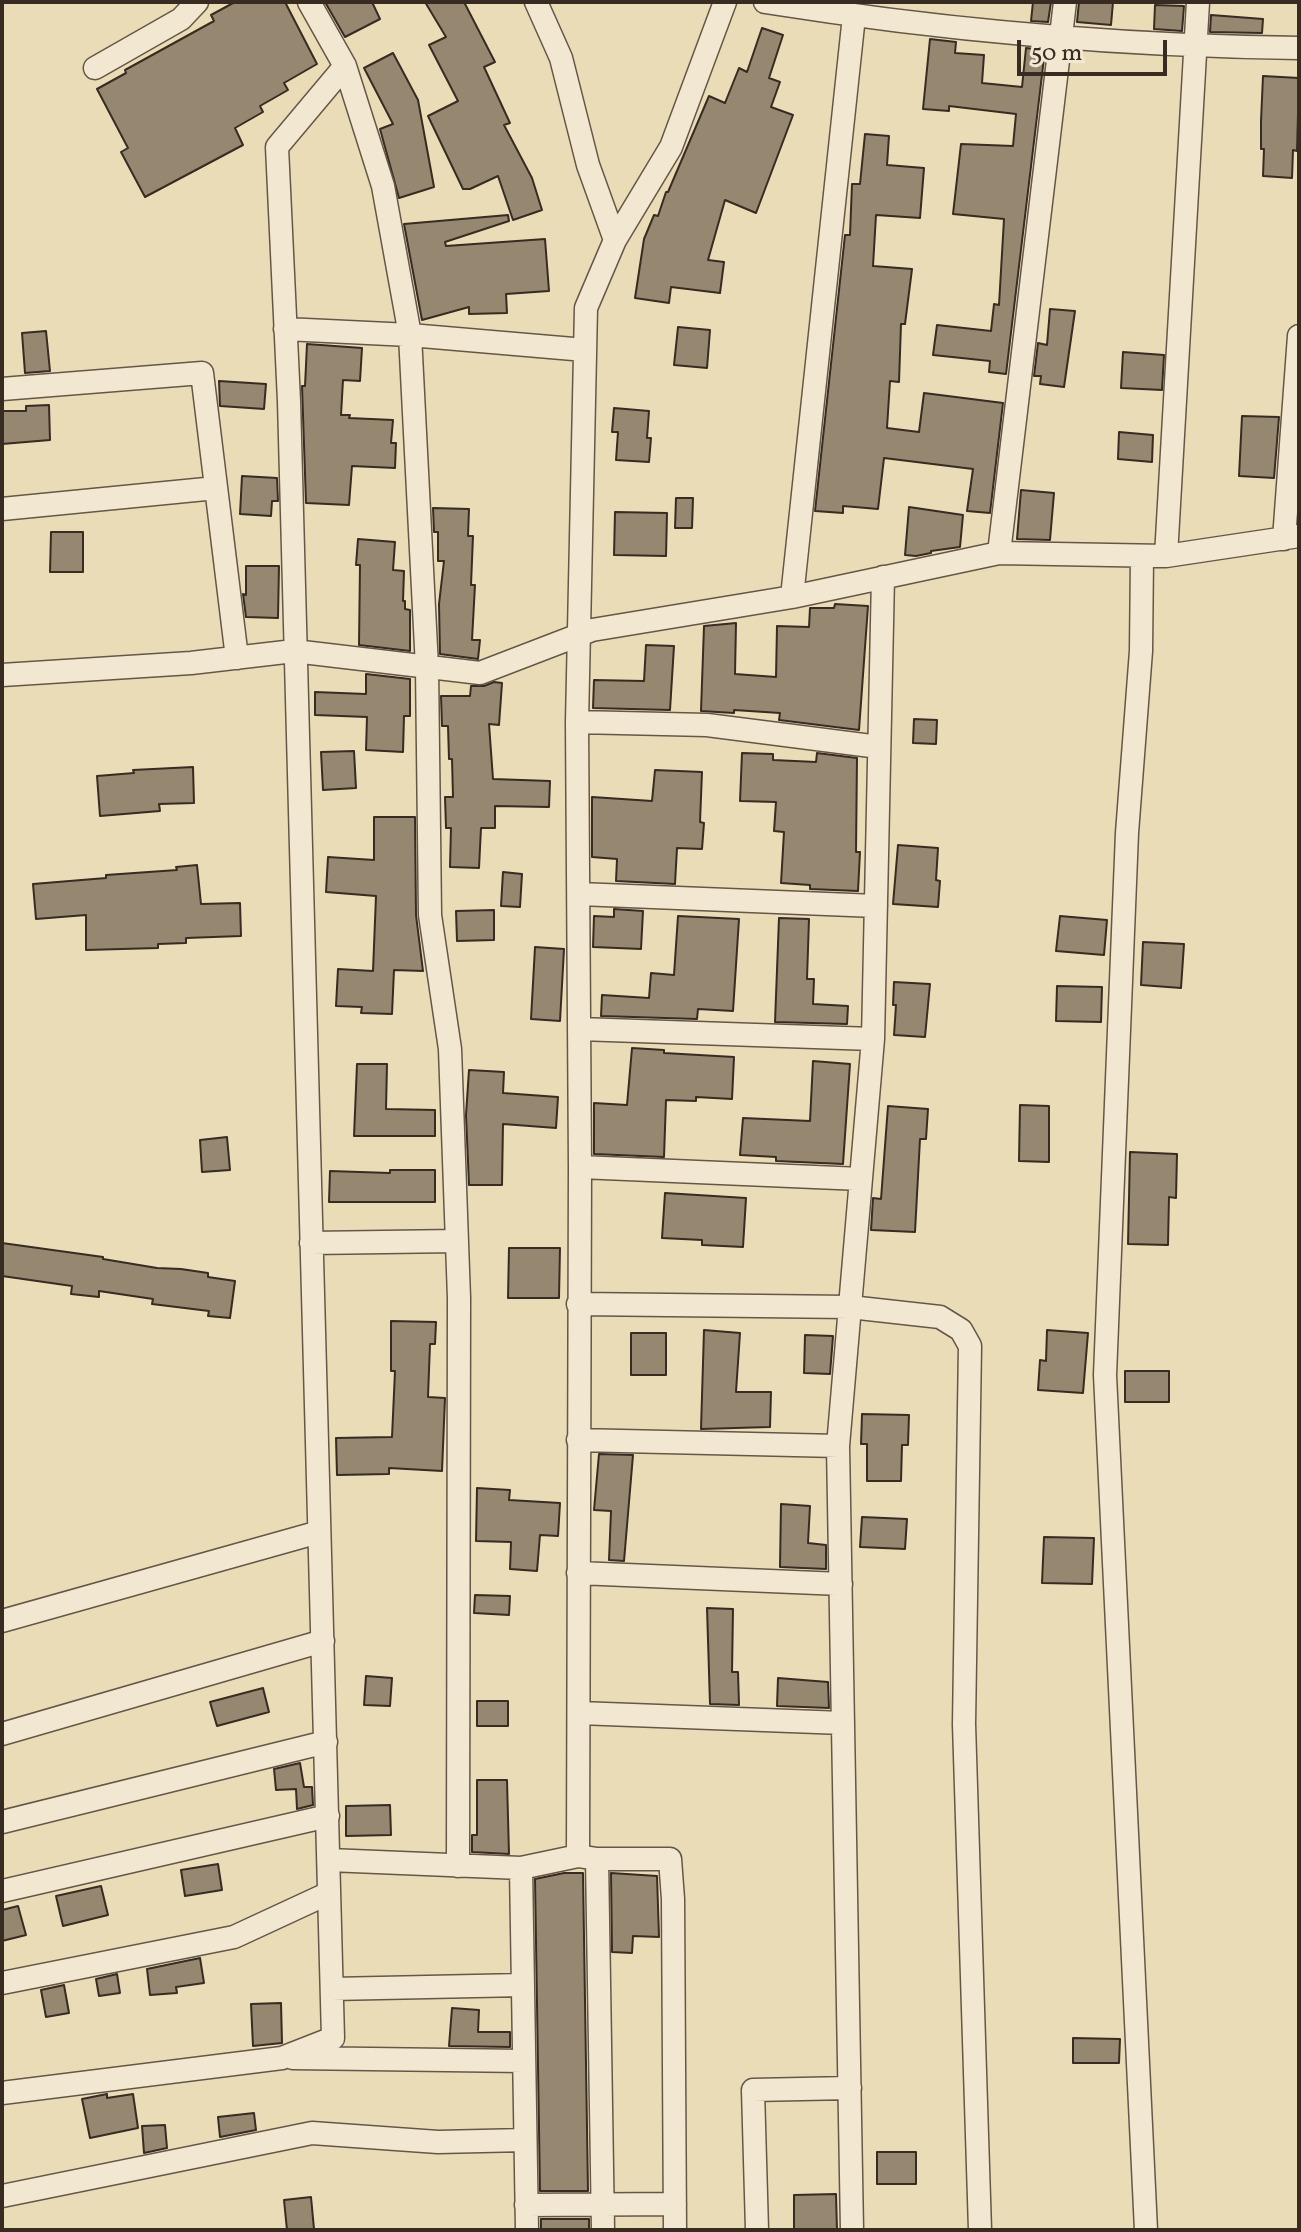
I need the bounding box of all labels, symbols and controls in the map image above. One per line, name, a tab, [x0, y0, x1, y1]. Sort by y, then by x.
scale bar	[1021, 24, 1171, 74]
text: 50 m	[1031, 37, 1083, 71]

